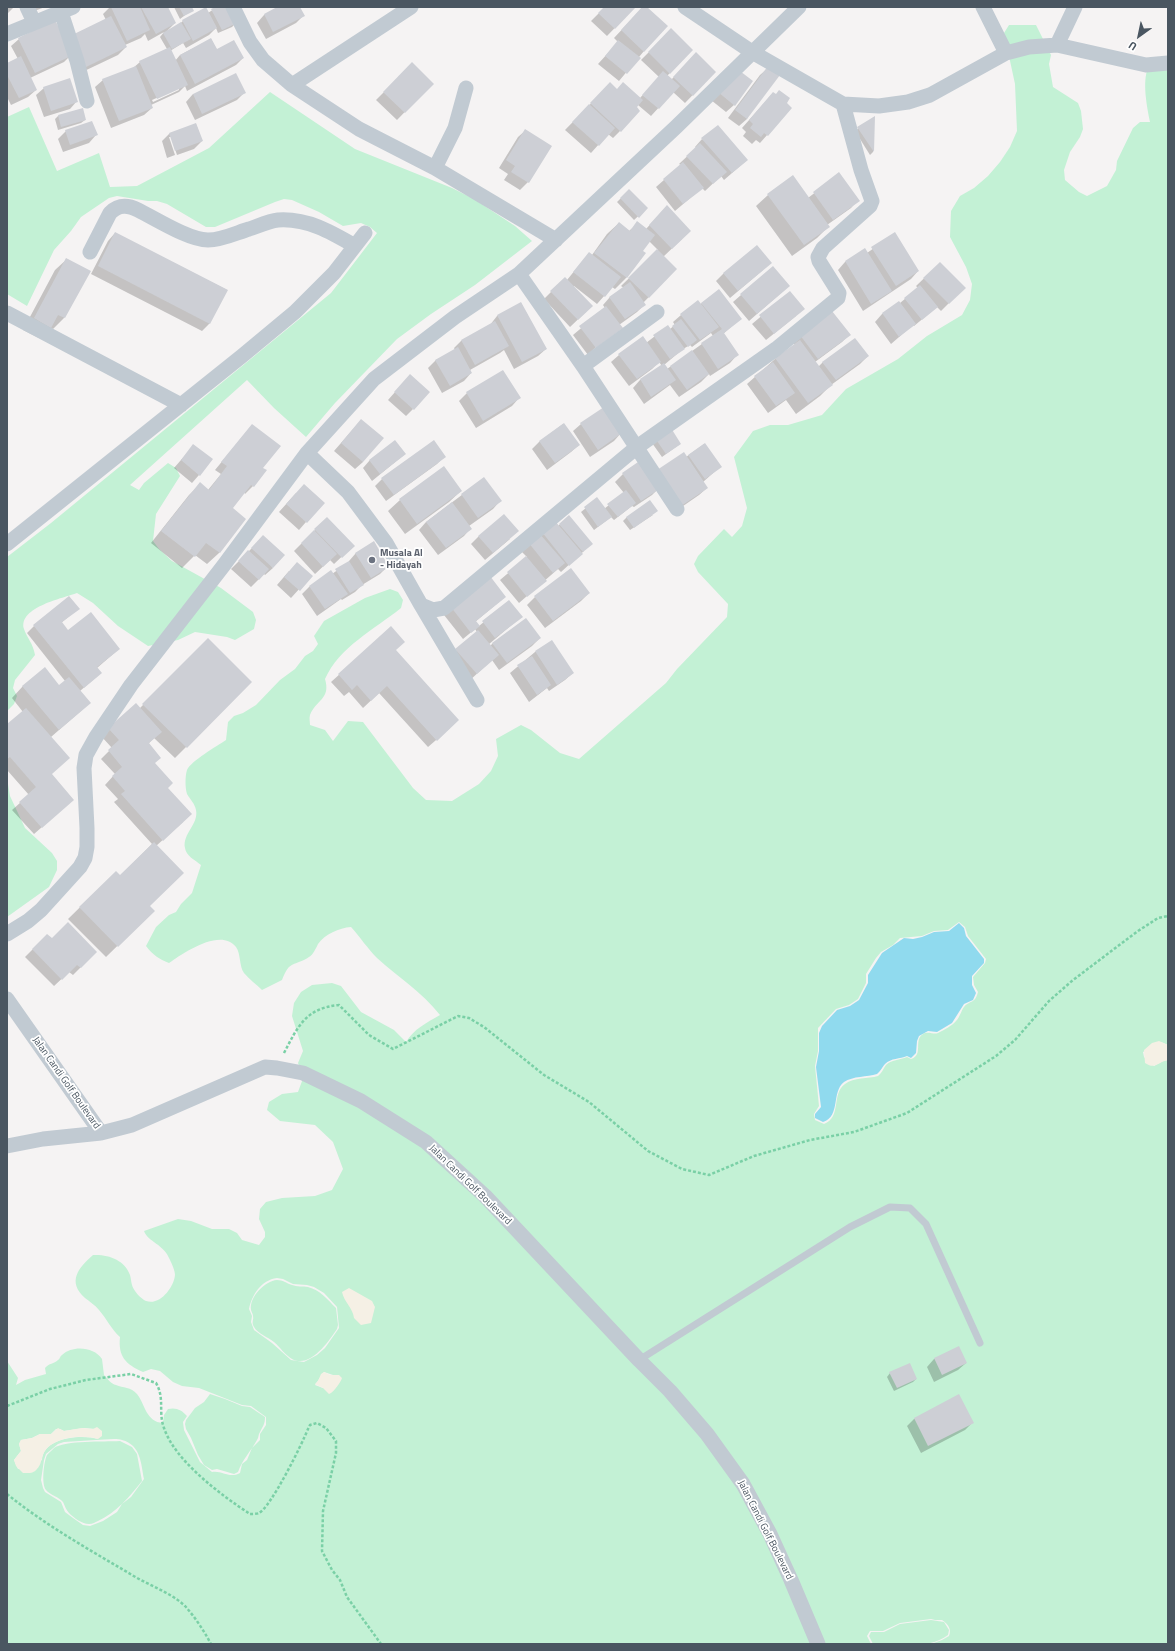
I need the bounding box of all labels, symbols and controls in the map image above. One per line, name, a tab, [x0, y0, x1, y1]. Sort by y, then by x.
north arrow	[1119, 16, 1159, 56]
text: U	[1125, 37, 1140, 55]
place label: Musala Al - Hidayah	[380, 548, 423, 572]
marker: Musala Al - Hidayah	[367, 555, 377, 565]
street label: Jalan Candi Golf Boulevard	[30, 1035, 102, 1131]
street label: Jalan Candi Golf Boulevard	[426, 1142, 514, 1228]
street label: Jalan Candi Golf Boulevard	[735, 1478, 795, 1582]

